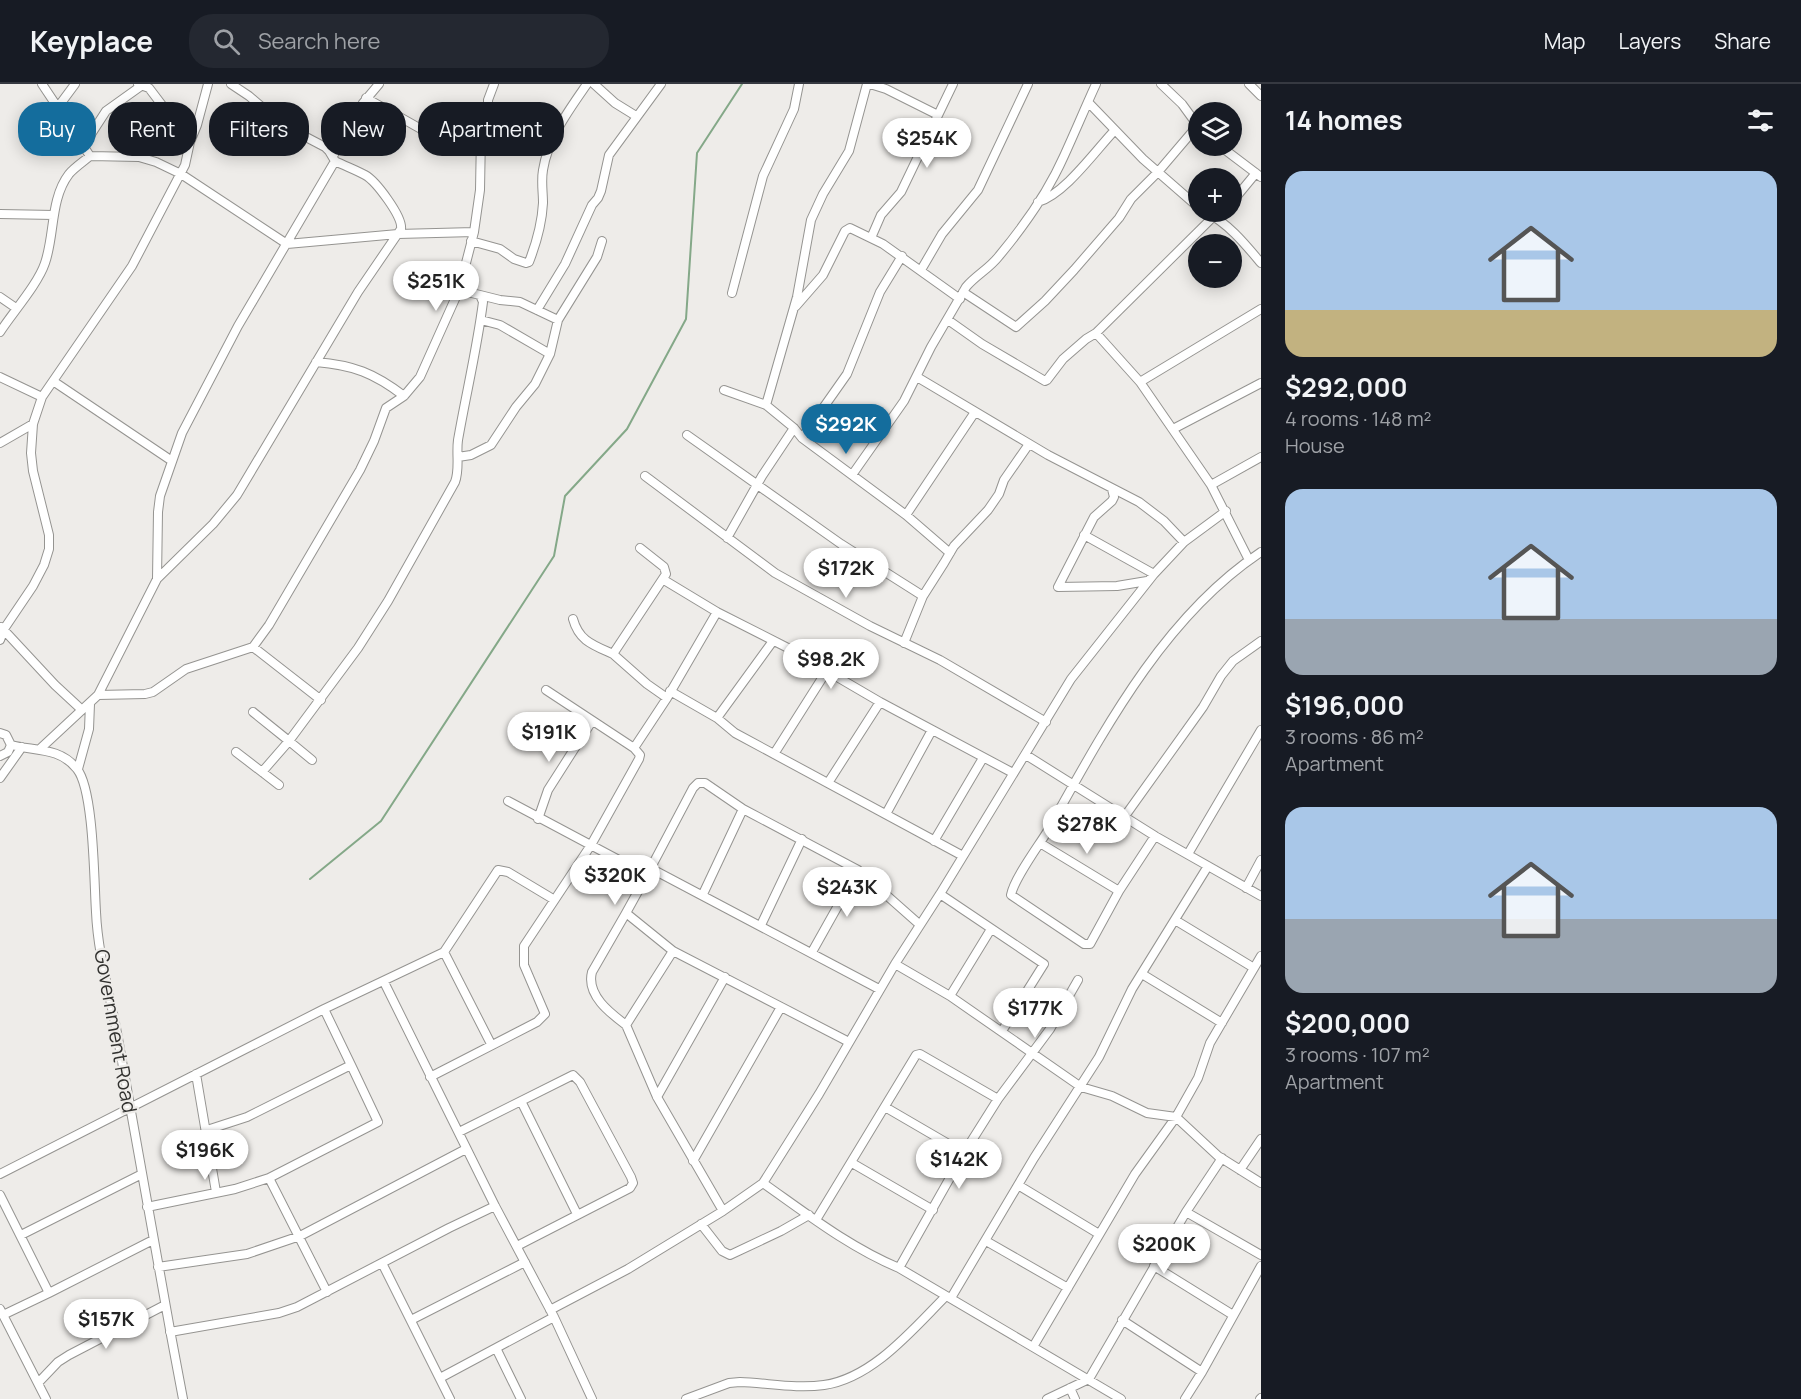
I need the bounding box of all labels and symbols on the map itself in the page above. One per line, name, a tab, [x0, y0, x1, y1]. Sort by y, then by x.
pin: $254K	[885, 118, 969, 169]
pin: $251K	[394, 261, 478, 312]
pin: $292K	[804, 404, 888, 455]
pin: $172K	[804, 548, 888, 599]
pin: $98.2K	[782, 639, 880, 690]
pin: $191K	[507, 712, 591, 763]
pin: $278K	[1045, 804, 1129, 855]
pin: $320K	[573, 855, 657, 906]
pin: $243K	[805, 867, 889, 918]
street label: Government Road	[88, 947, 144, 1115]
pin: $177K	[993, 988, 1077, 1039]
pin: $196K	[163, 1130, 247, 1181]
pin: $142K	[917, 1139, 1001, 1190]
pin: $200K	[1122, 1224, 1206, 1275]
pin: $157K	[64, 1299, 148, 1350]

